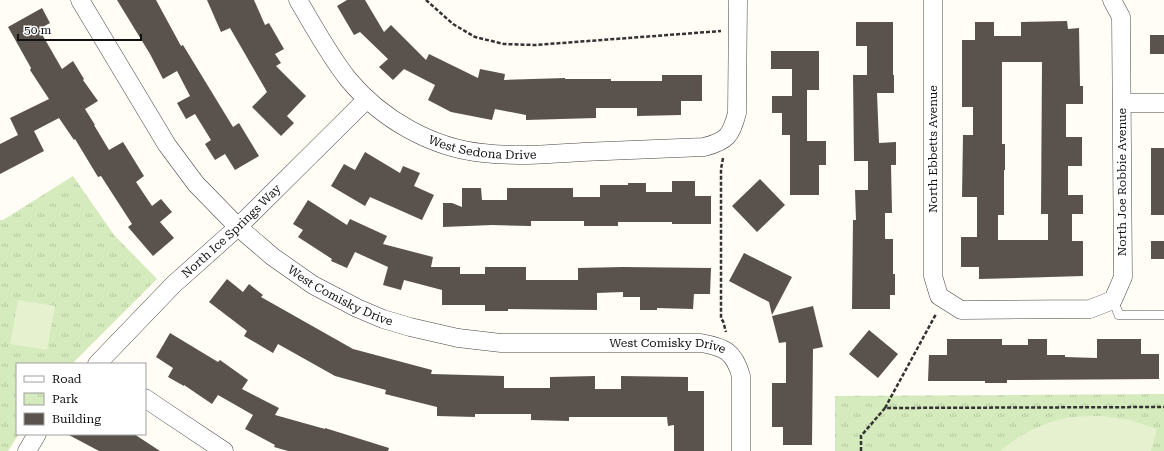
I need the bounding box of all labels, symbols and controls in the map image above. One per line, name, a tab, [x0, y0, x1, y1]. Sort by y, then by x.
scale bar	[18, 16, 141, 42]
text: 50 m	[24, 23, 51, 37]
street label: North Ebbetts Avenue	[926, 85, 940, 213]
street label: North Joe Robbie Avenue	[1115, 107, 1129, 256]
street label: West Sedona Drive	[426, 133, 537, 162]
street label: North Ice Springs Way	[179, 181, 284, 281]
street label: West Comisky Drive	[285, 262, 395, 329]
street label: West Comisky Drive	[609, 336, 729, 357]
legend	[16, 363, 146, 435]
text: Road	[52, 372, 82, 386]
text: Park	[52, 392, 79, 406]
text: Building	[52, 412, 101, 426]

